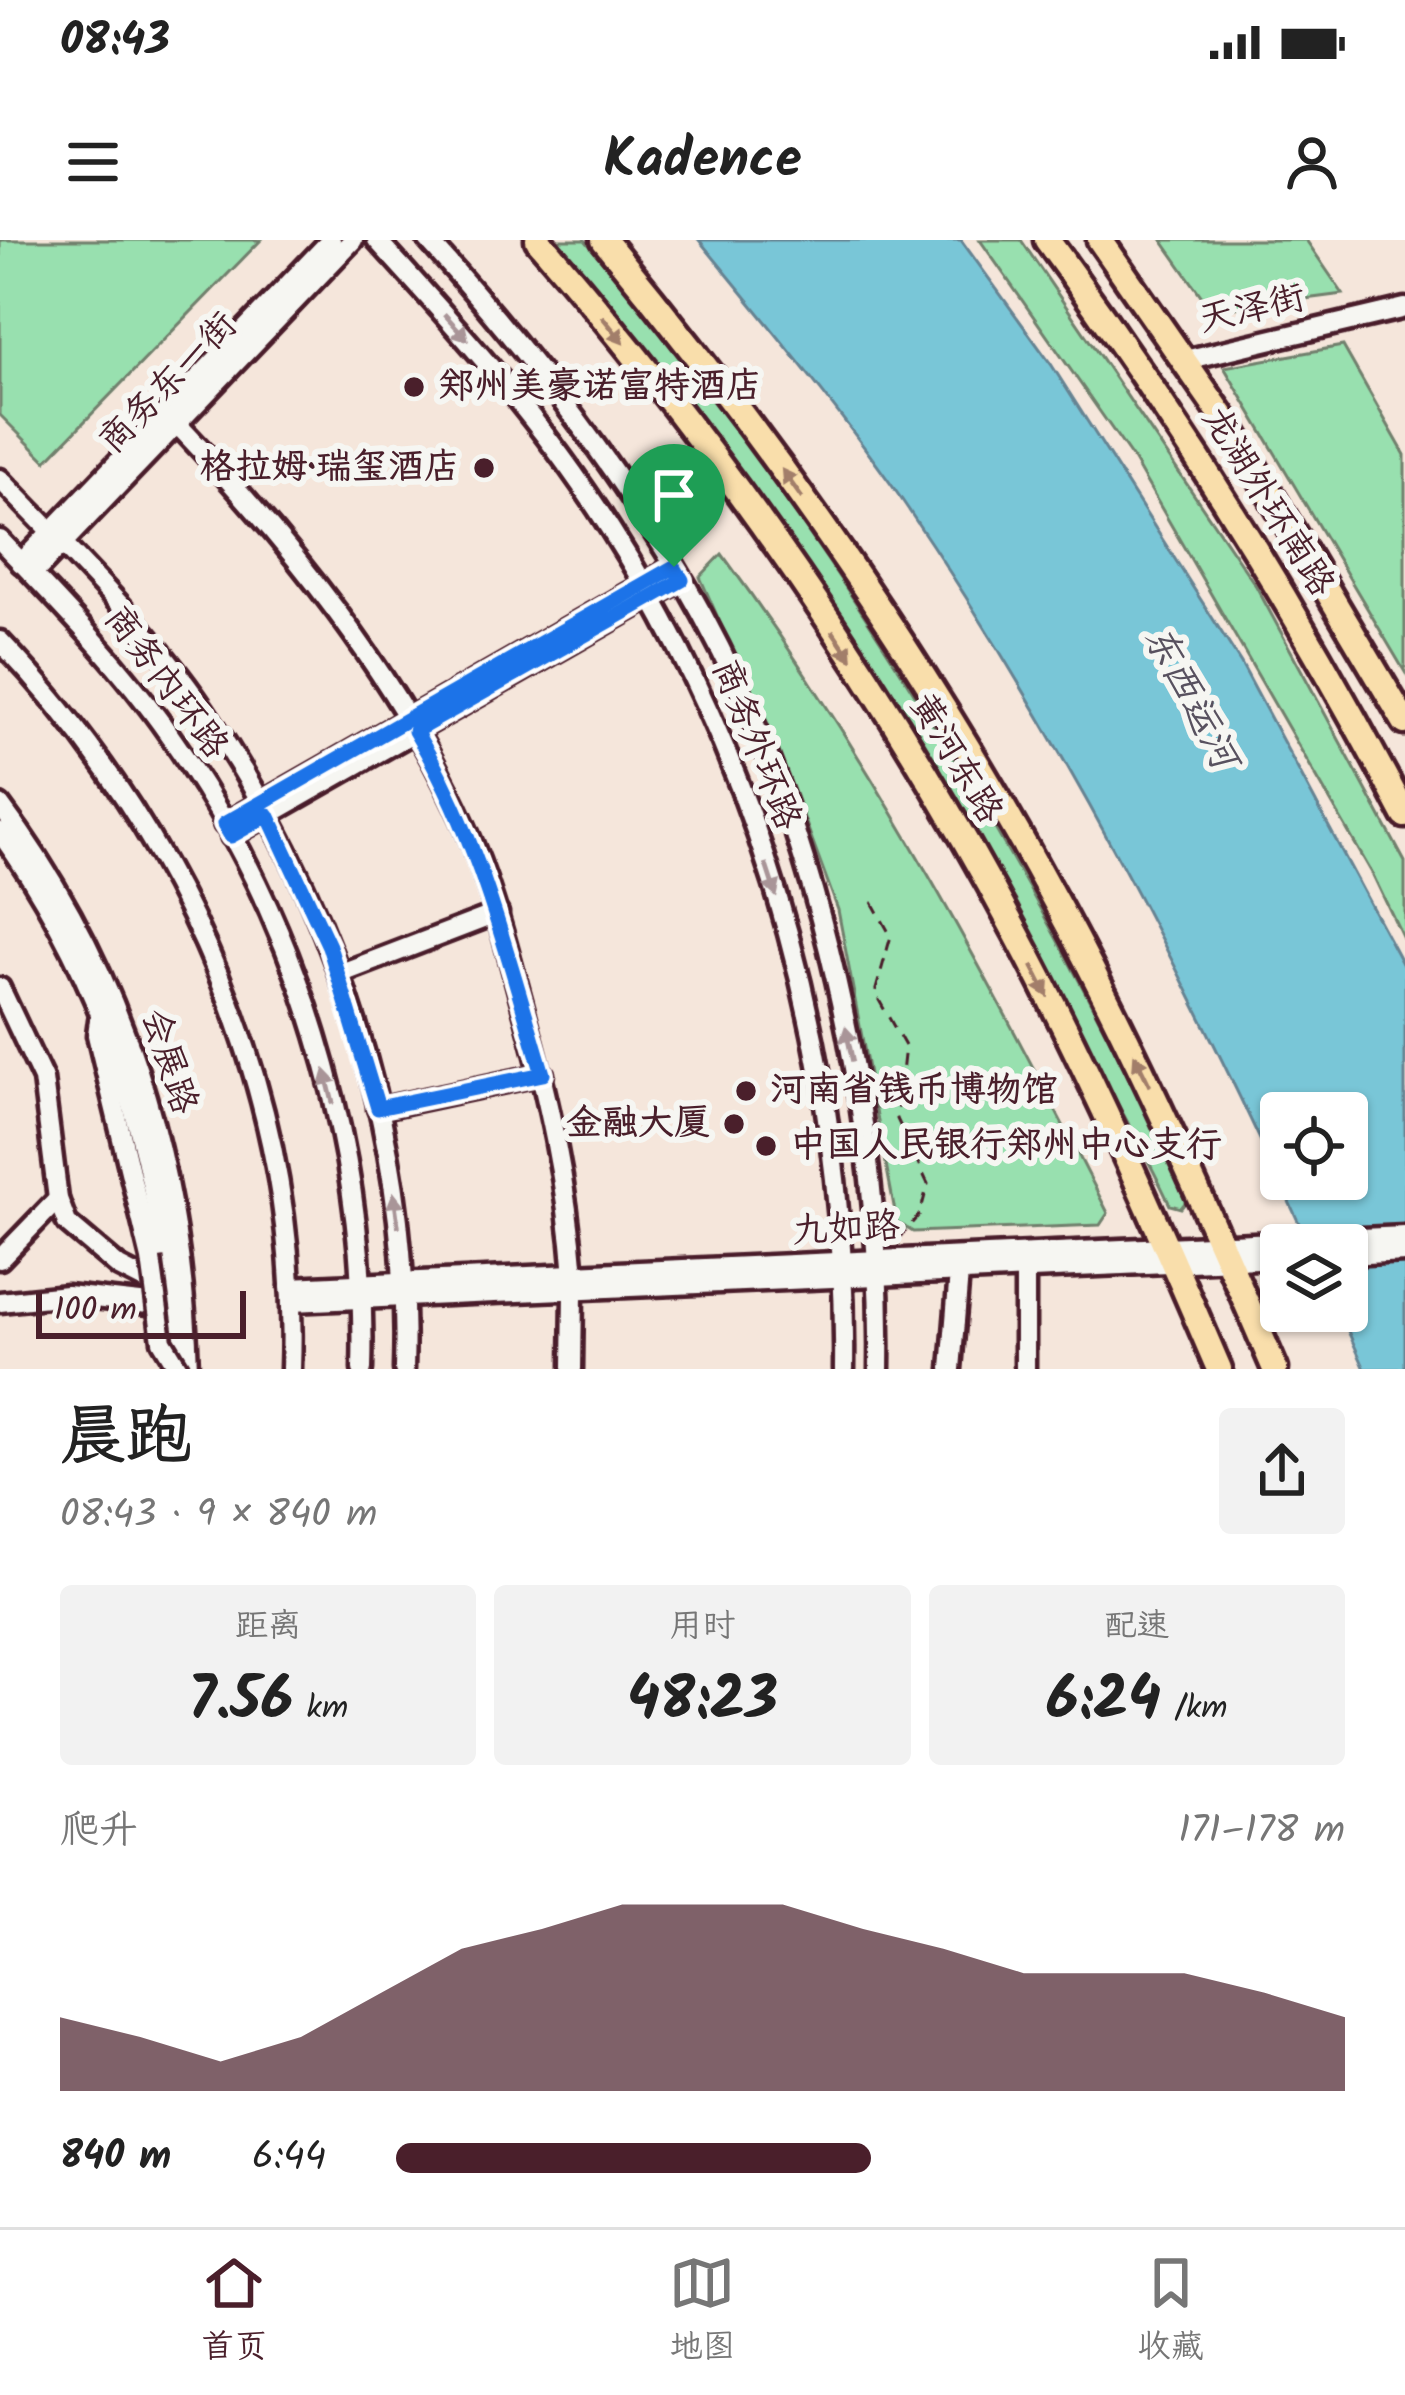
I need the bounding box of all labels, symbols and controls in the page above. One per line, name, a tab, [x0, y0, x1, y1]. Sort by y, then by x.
text: 08:43	[60, 6, 170, 78]
text: Kadence	[603, 119, 802, 205]
icon: menu	[60, 129, 126, 195]
icon: person	[1279, 129, 1345, 195]
street label: 天泽街	[1193, 270, 1311, 350]
street label: 商务东一街	[86, 299, 252, 469]
one-way arrow	[442, 312, 469, 341]
one-way arrow	[600, 314, 625, 345]
place label: 郑州美豪诺富特酒店	[438, 359, 762, 416]
marker: 郑州美豪诺富特酒店	[401, 374, 427, 400]
street label: 龙湖外环南路	[1186, 395, 1348, 609]
place label: 格拉姆·瑞玺酒店	[199, 440, 460, 497]
pin	[623, 444, 725, 567]
marker: 格拉姆·瑞玺酒店	[471, 455, 497, 481]
icon: arrive	[641, 462, 707, 528]
one-way arrow	[781, 468, 804, 500]
street label: 商务内环路	[88, 594, 242, 772]
water label: 东西运河	[1125, 615, 1256, 787]
one-way arrow	[831, 629, 853, 662]
street label: 商务外环路	[695, 651, 815, 839]
street label: 黄河东路	[893, 683, 1017, 835]
one-way arrow	[763, 862, 781, 898]
one-way arrow	[1030, 964, 1050, 998]
street label: 会展路	[124, 1002, 212, 1122]
one-way arrow	[839, 1025, 858, 1062]
one-way arrow	[1133, 1053, 1153, 1087]
place label: 河南省钱币博物馆	[770, 1063, 1058, 1120]
one-way arrow	[319, 1068, 338, 1105]
marker: 河南省钱币博物馆	[733, 1078, 759, 1104]
map controls	[1260, 1092, 1368, 1332]
button: locate	[1260, 1092, 1368, 1200]
place label: 金融大厦	[566, 1096, 710, 1153]
marker: 金融大厦	[721, 1111, 747, 1137]
place label: 中国人民银行郑州中心支行	[790, 1118, 1222, 1175]
marker: 中国人民银行郑州中心支行	[753, 1133, 779, 1159]
one-way arrow	[386, 1191, 405, 1229]
street label: 九如路	[791, 1199, 901, 1261]
button: layers	[1260, 1224, 1368, 1332]
scale bar	[36, 1285, 246, 1338]
text: 100 m	[54, 1285, 137, 1338]
text: 晨跑	[60, 1387, 192, 1492]
button: share	[1219, 1408, 1345, 1534]
text: 08:43 · 9 × 840 m	[60, 1485, 377, 1547]
text: 距离	[235, 1601, 301, 1654]
text: 用时	[669, 1601, 735, 1654]
text: 配速	[1104, 1601, 1170, 1654]
text: 7.56	[188, 1654, 293, 1750]
text: 48:23	[627, 1654, 778, 1750]
text: 6:24	[1046, 1654, 1161, 1750]
text: km	[293, 1683, 348, 1736]
text: /km	[1161, 1683, 1228, 1736]
text: 爬升	[60, 1801, 138, 1863]
text: 171–178 m	[1178, 1801, 1345, 1863]
text: 840 m	[60, 2127, 171, 2189]
text: 6:44	[252, 2127, 326, 2189]
tab: 首页	[201, 2250, 267, 2375]
tab: 地图	[669, 2250, 735, 2375]
tab: 收藏	[1138, 2250, 1204, 2375]

